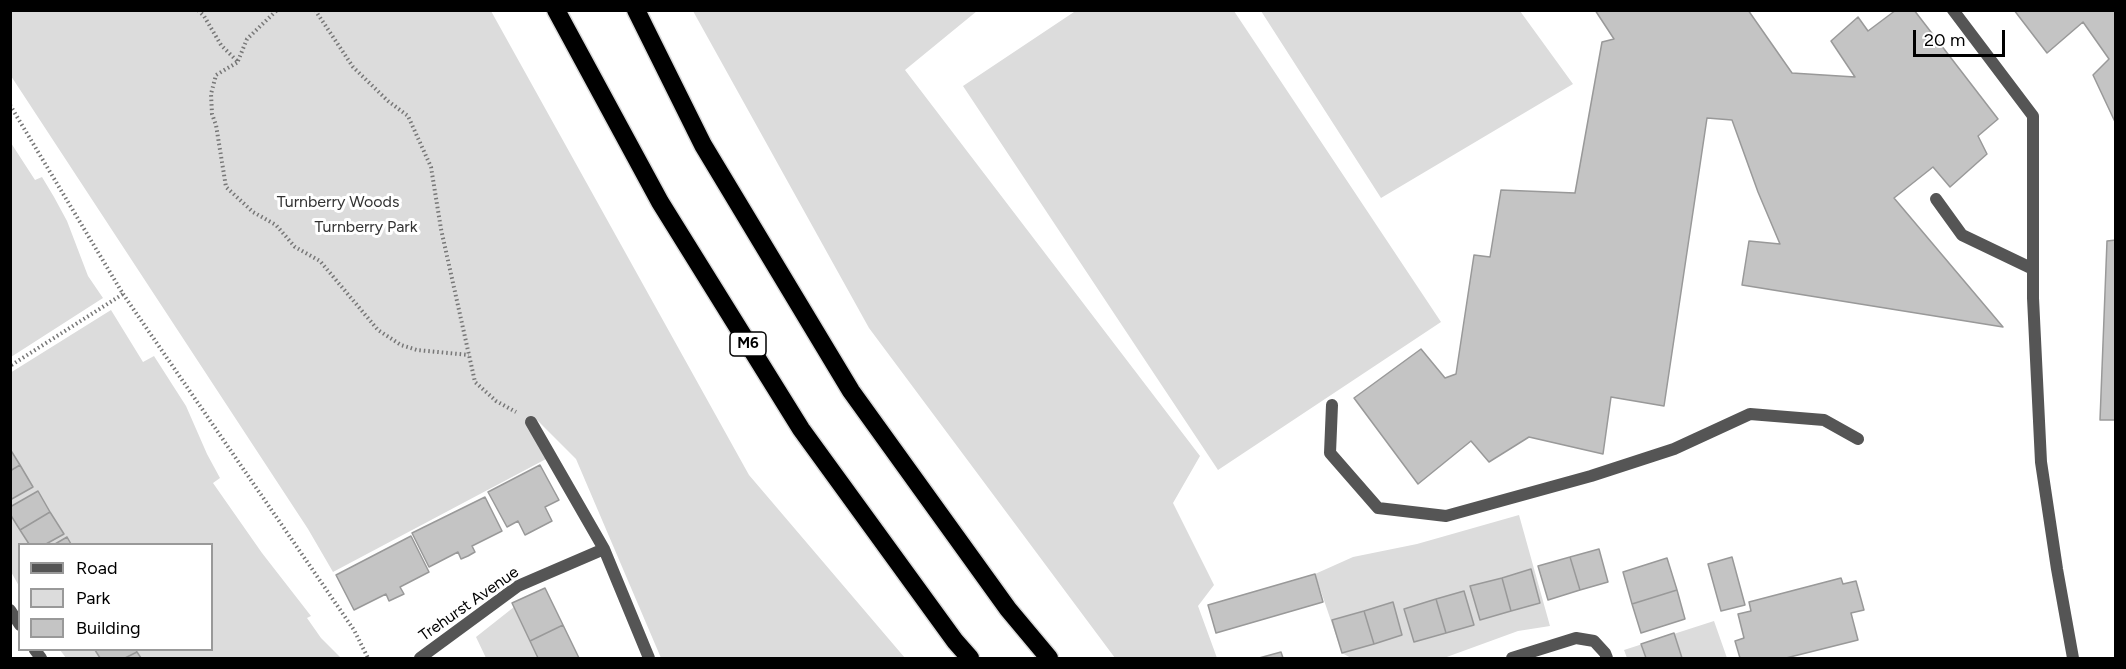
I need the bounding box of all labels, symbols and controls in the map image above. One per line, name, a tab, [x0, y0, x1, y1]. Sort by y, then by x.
scale bar	[1916, 18, 2008, 56]
text: 20 m	[1924, 29, 1965, 51]
park label: Turnberry Woods	[277, 192, 399, 212]
park label: Turnberry Park	[314, 217, 418, 237]
road number: M6	[730, 332, 766, 356]
legend	[18, 543, 213, 651]
text: Road	[76, 557, 117, 579]
street label: Trehurst Avenue	[416, 563, 522, 645]
text: Park	[76, 587, 110, 609]
text: Building	[76, 617, 141, 639]

